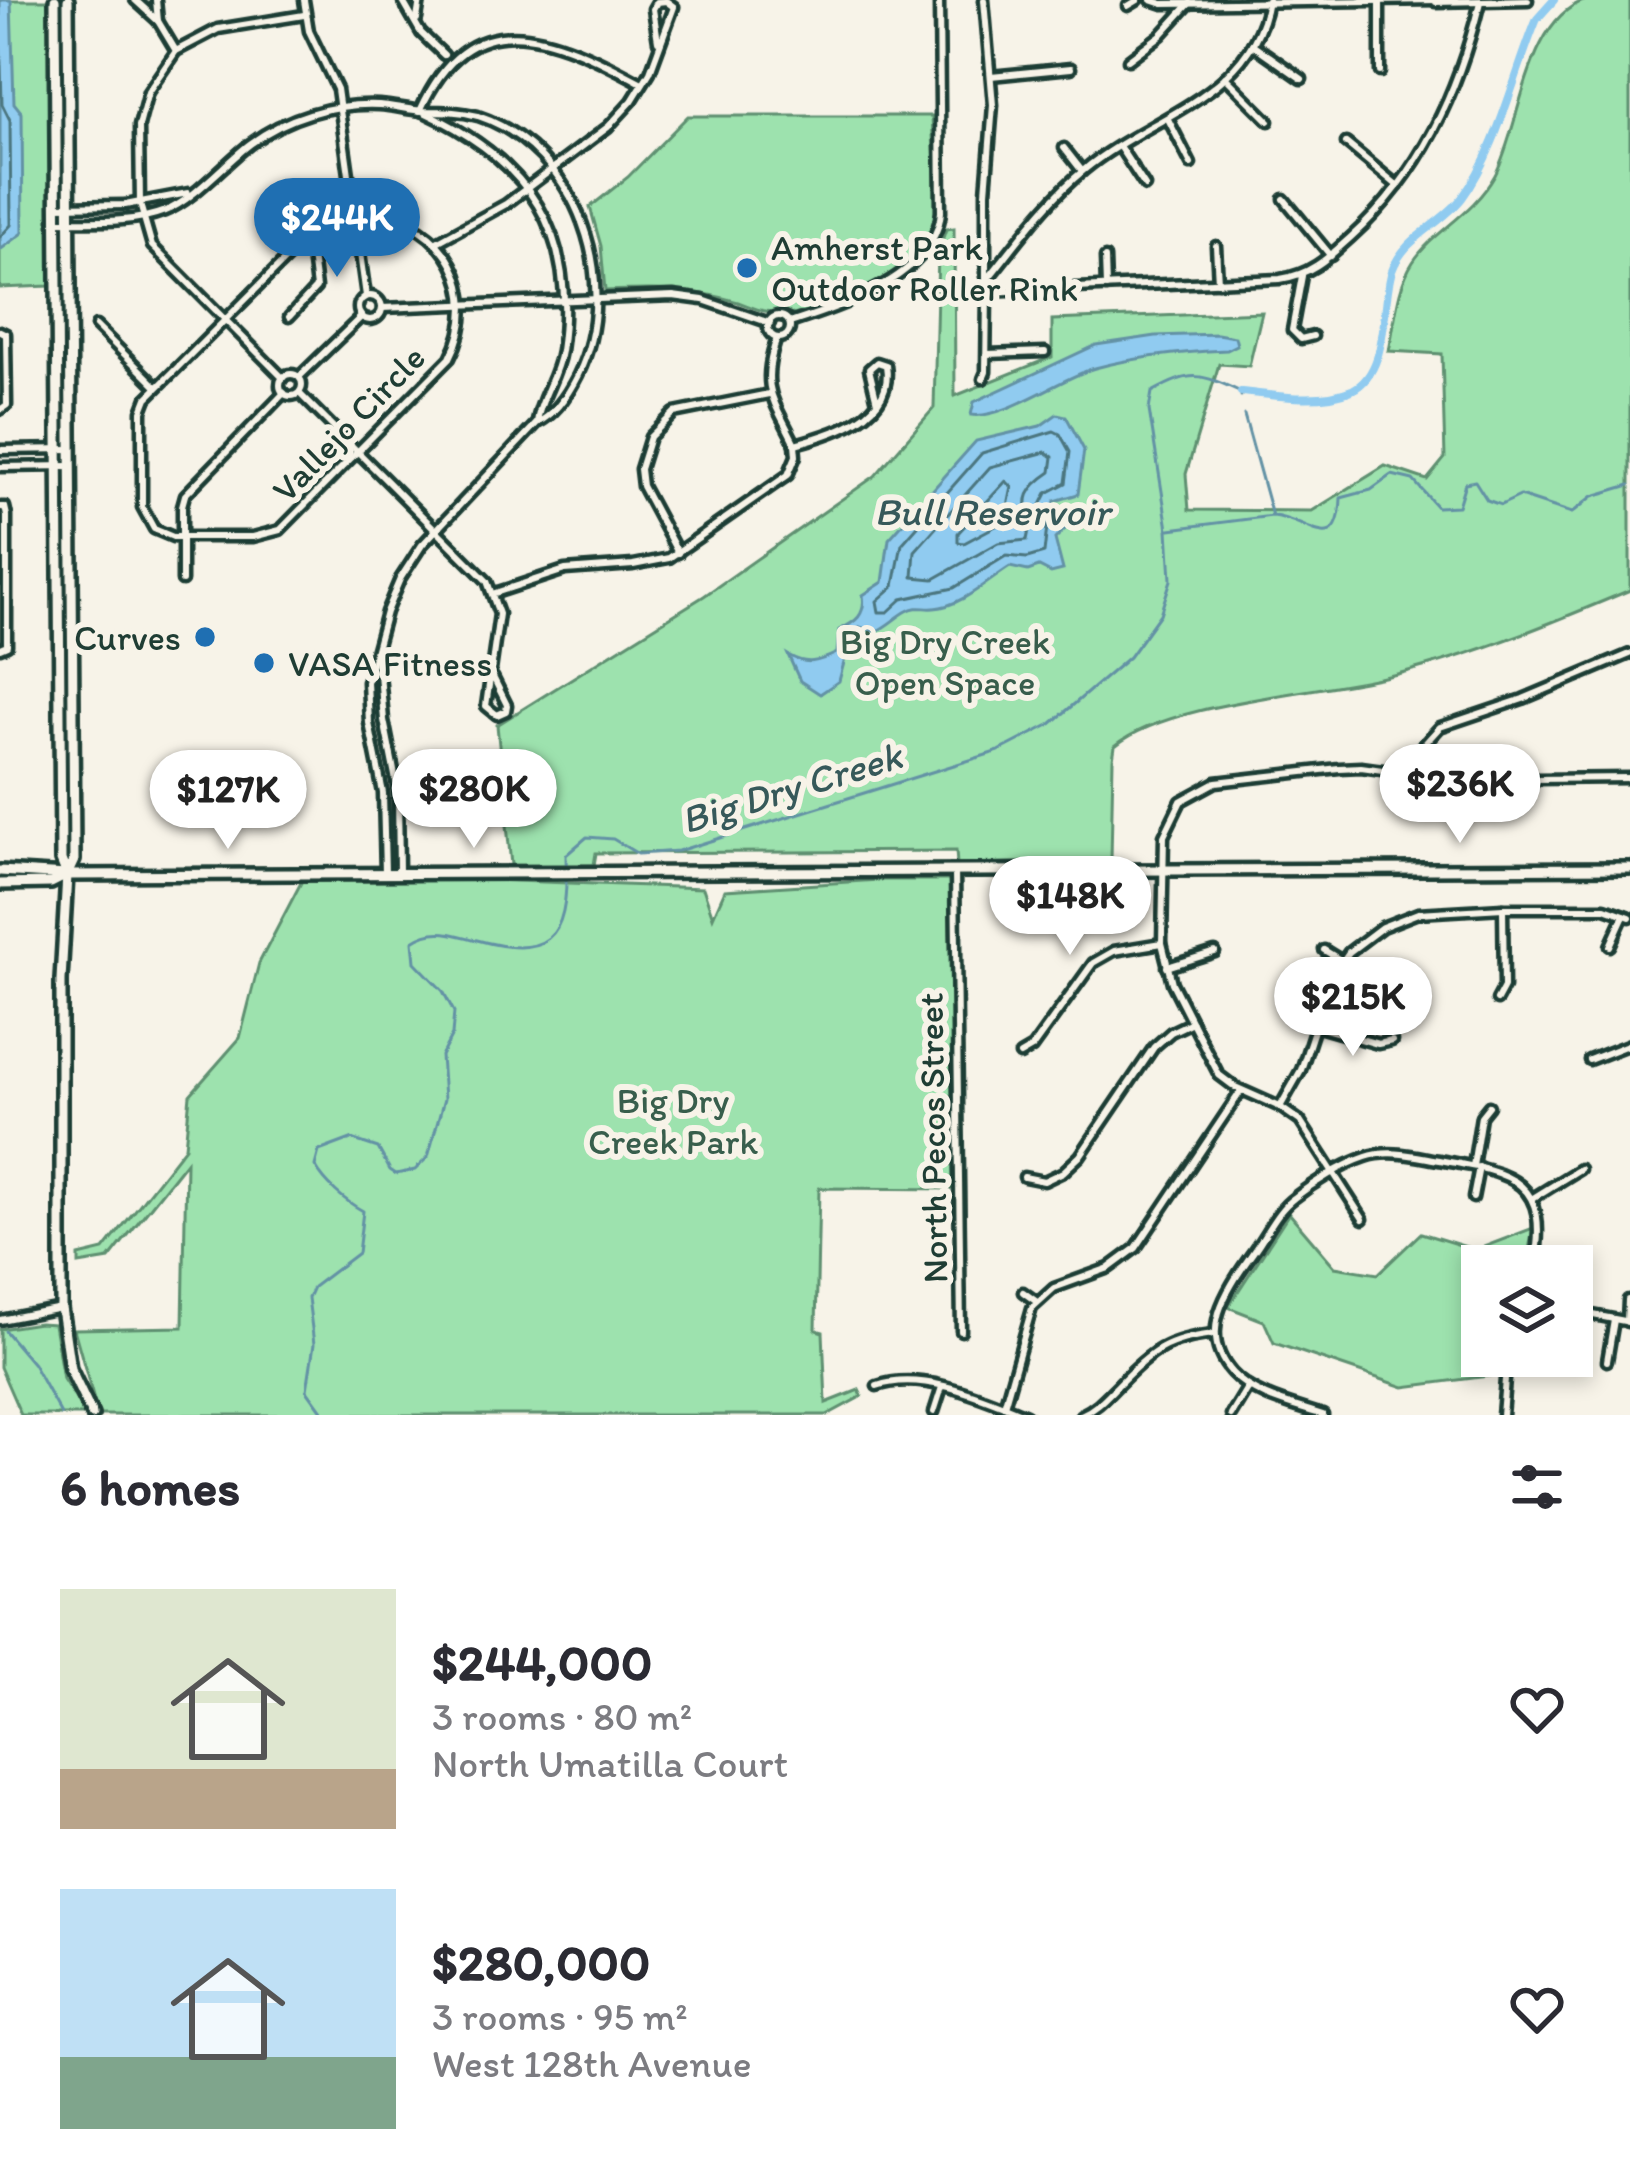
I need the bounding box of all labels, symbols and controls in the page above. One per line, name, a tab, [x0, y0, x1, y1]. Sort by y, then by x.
pin: $244K	[253, 178, 421, 280]
text: $244K	[281, 193, 393, 240]
place label: Amherst Park Outdoor Roller Rink	[771, 226, 1078, 310]
marker: Amherst Park Outdoor Roller Rink	[734, 255, 760, 281]
street label: Vallejo Circle	[263, 336, 434, 511]
water label: Bull Reservoir	[874, 488, 1114, 535]
place label: Curves	[74, 616, 181, 659]
park label: Big Dry Creek Open Space	[840, 620, 1050, 704]
marker: Curves	[192, 624, 218, 650]
place label: VASA Fitness	[288, 642, 492, 685]
marker: VASA Fitness	[251, 650, 277, 676]
water label: Big Dry Creek	[675, 731, 909, 843]
pin: $236K	[1376, 744, 1544, 846]
pin: $280K	[390, 749, 558, 851]
pin: $127K	[144, 750, 312, 852]
text: $236K	[1406, 759, 1514, 806]
text: $280K	[419, 764, 529, 811]
text: $127K	[177, 765, 279, 812]
pin: $148K	[986, 856, 1154, 958]
text: $148K	[1016, 871, 1124, 918]
pin: $215K	[1269, 957, 1437, 1059]
text: $215K	[1301, 972, 1405, 1019]
street label: North Pecos Street	[908, 992, 957, 1284]
park label: Big Dry Creek Park	[588, 1079, 758, 1163]
map controls	[1461, 1245, 1593, 1377]
button: layers	[1461, 1245, 1593, 1377]
icon: filters	[1504, 1454, 1570, 1520]
text: 6 homes	[60, 1457, 240, 1518]
text: $244,000	[432, 1632, 652, 1693]
icon: home	[156, 1637, 300, 1781]
icon: heart	[1504, 1676, 1570, 1742]
text: 3 rooms · 80 m²	[432, 1693, 692, 1740]
text: North Umatilla Court	[432, 1740, 788, 1787]
text: $280,000	[432, 1932, 650, 1993]
icon: home	[156, 1937, 300, 2081]
icon: heart	[1504, 1976, 1570, 2042]
text: 3 rooms · 95 m²	[432, 1993, 688, 2040]
text: West 128th Avenue	[432, 2040, 752, 2087]

